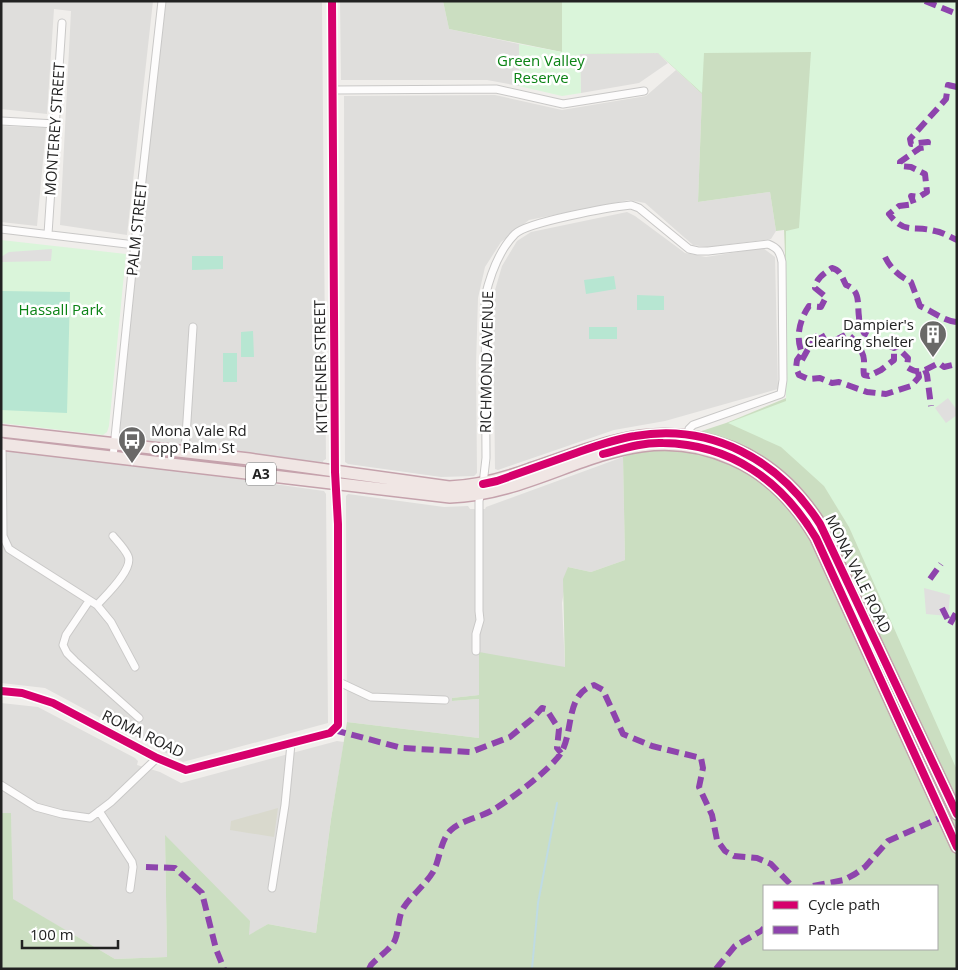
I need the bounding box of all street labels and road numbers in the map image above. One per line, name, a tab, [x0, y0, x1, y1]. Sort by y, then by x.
street label: MONTEREY STREET	[39, 61, 69, 196]
street label: PALM STREET	[121, 180, 151, 277]
street label: RICHMOND AVENUE	[475, 291, 497, 433]
street label: KITCHENER STREET	[309, 299, 331, 434]
road number: A3	[246, 462, 276, 486]
street label: MONA VALE ROAD	[821, 511, 896, 636]
street label: ROMA ROAD	[99, 705, 188, 762]

